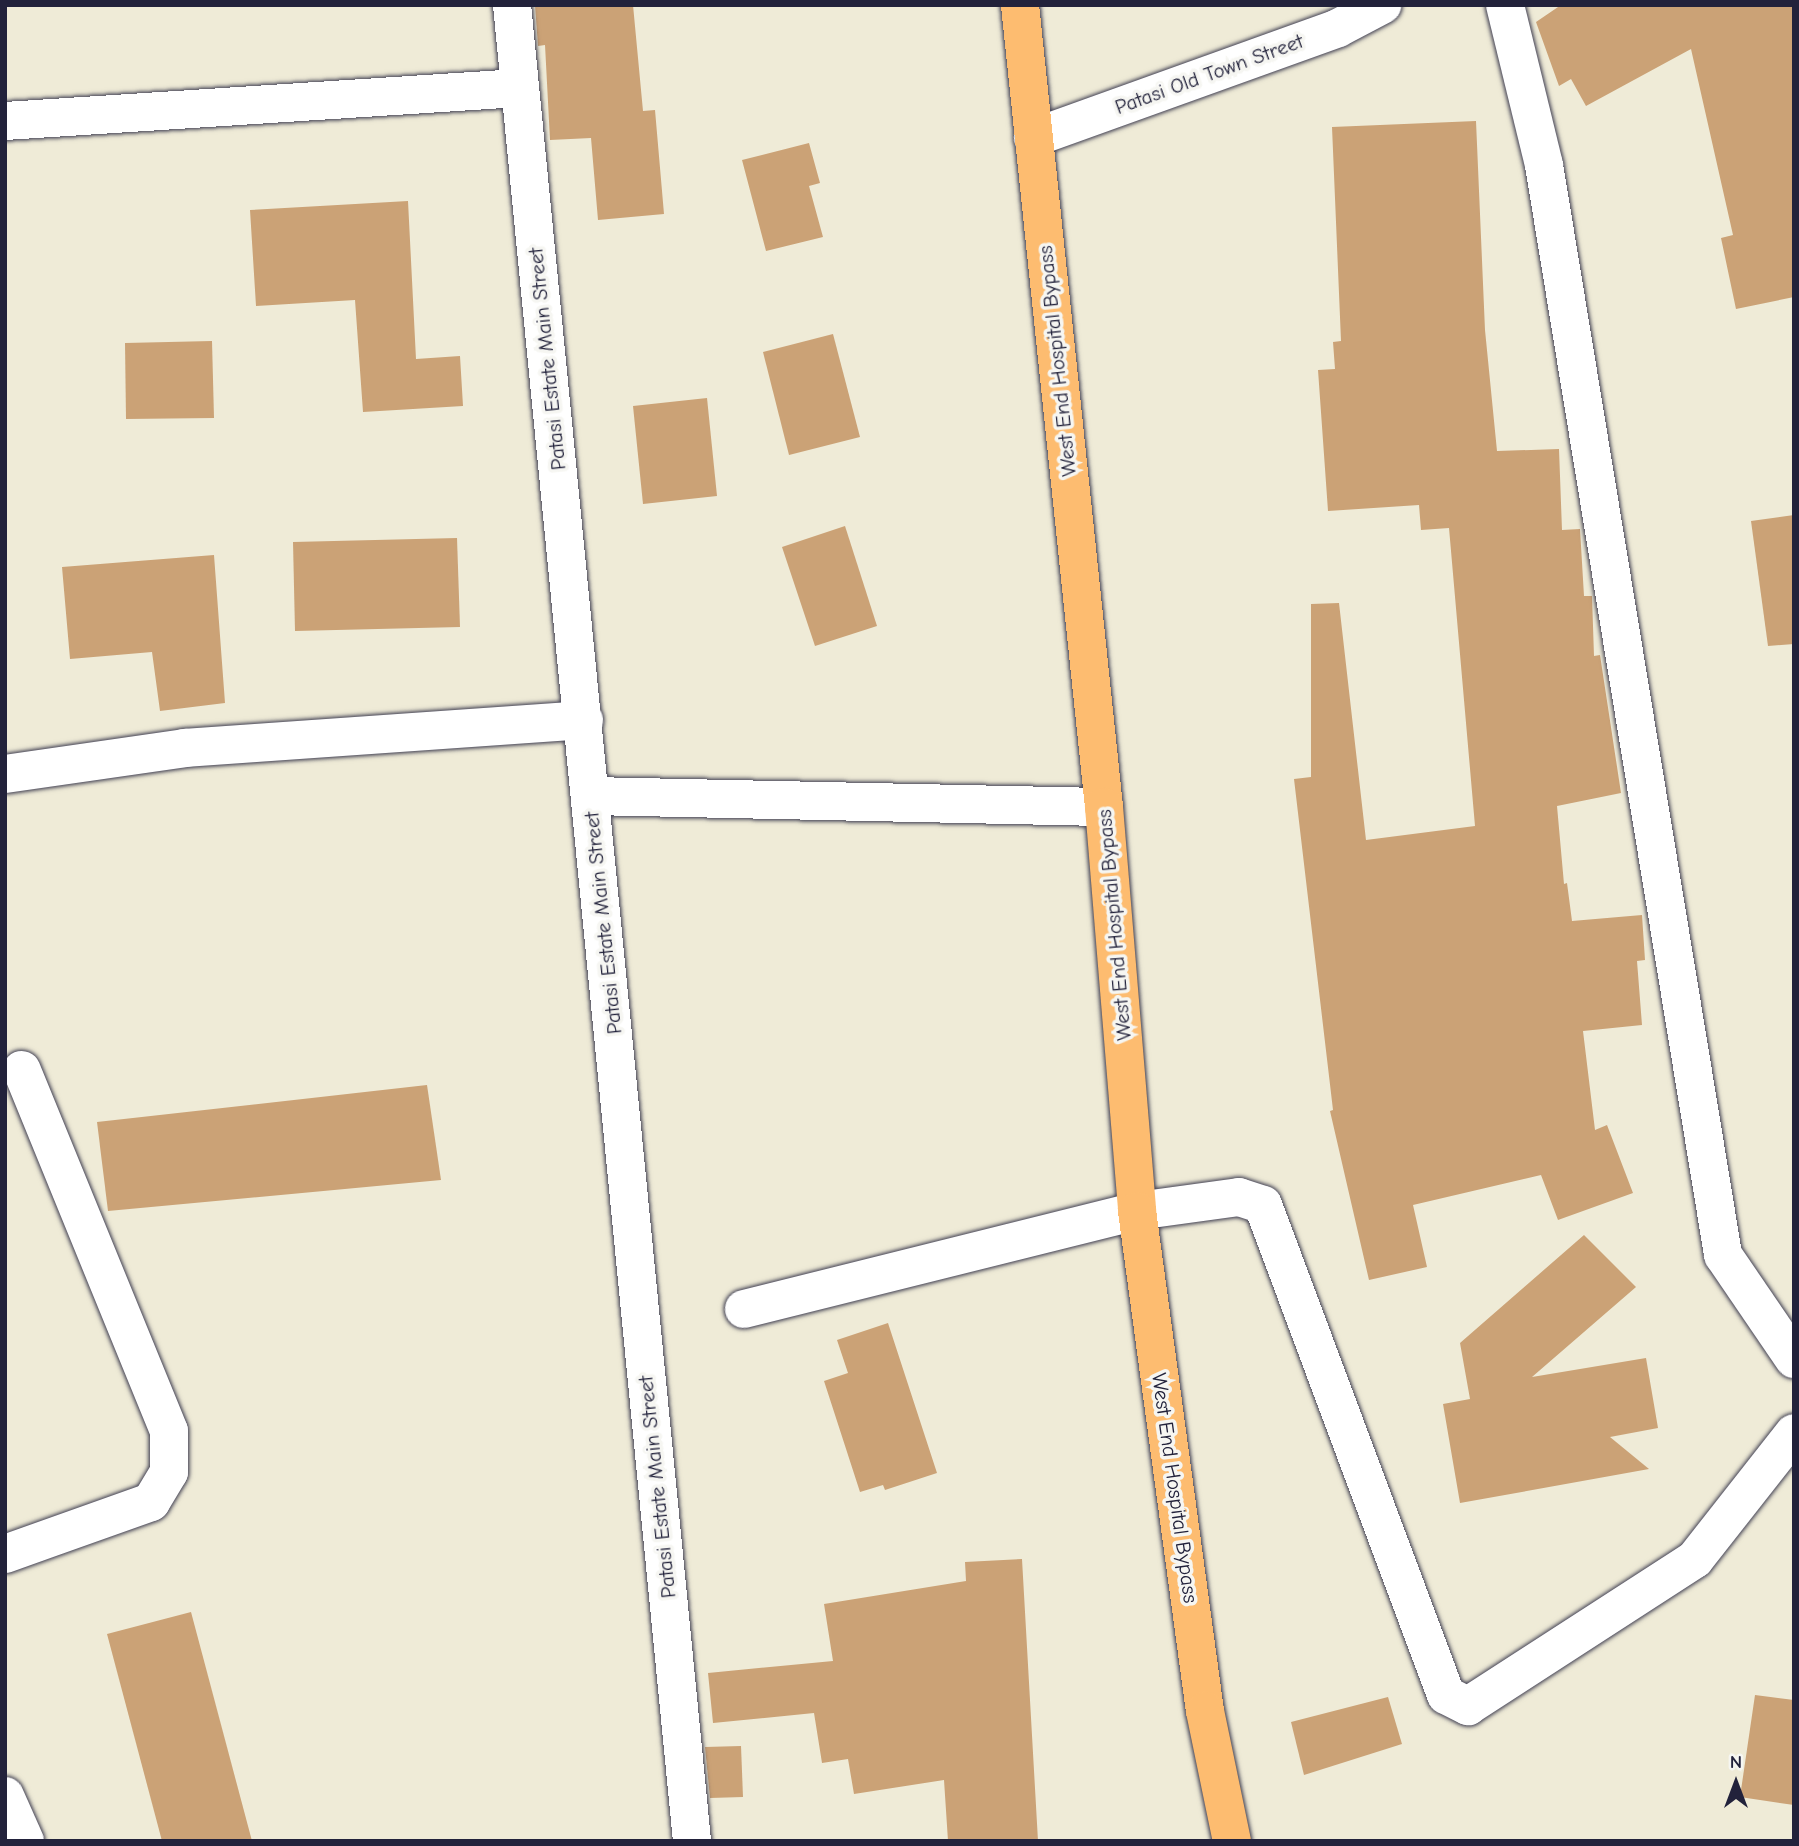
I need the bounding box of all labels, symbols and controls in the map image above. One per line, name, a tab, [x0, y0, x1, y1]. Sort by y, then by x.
street label: Patasi Old Town Street	[1111, 28, 1307, 120]
street label: West End Hospital Bypass	[1032, 244, 1082, 478]
street label: Patasi Estate Main Street	[523, 247, 571, 471]
street label: West End Hospital Bypass	[1091, 808, 1137, 1042]
street label: Patasi Estate Main Street	[579, 811, 627, 1035]
street label: West End Hospital Bypass	[1146, 1371, 1204, 1605]
street label: Patasi Estate Main Street	[633, 1375, 681, 1599]
north arrow	[1701, 1748, 1771, 1818]
text: N	[1730, 1751, 1742, 1773]

